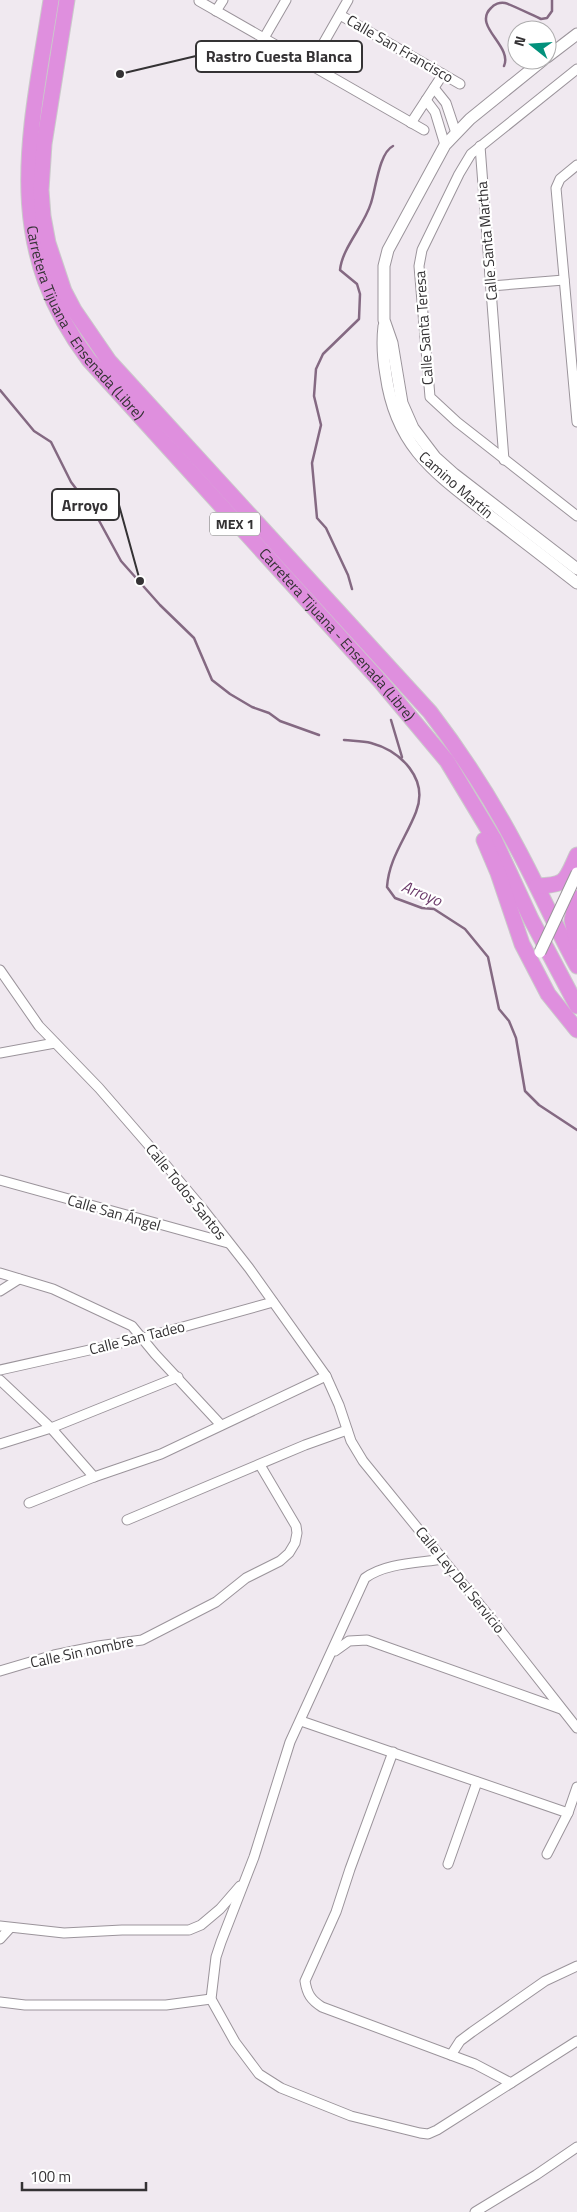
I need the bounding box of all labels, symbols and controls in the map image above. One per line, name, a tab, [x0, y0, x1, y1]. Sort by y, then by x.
street label: Calle San Francisco	[343, 9, 458, 89]
north arrow	[507, 20, 557, 70]
text: N	[508, 33, 531, 49]
callout: Rastro Cuesta Blanca	[196, 41, 362, 72]
text: Rastro Cuesta Blanca	[206, 44, 352, 68]
street label: Calle Santa Martha	[470, 180, 503, 301]
street label: Carretera Tijuana - Ensenada (Libre)	[21, 224, 150, 425]
street label: Calle Santa Teresa	[408, 270, 439, 386]
street label: Camino Martín	[414, 446, 499, 524]
callout: Arroyo	[52, 489, 119, 520]
text: Arroyo	[62, 493, 108, 517]
road number: MEX 1	[210, 512, 260, 536]
street label: Carretera Tijuana - Ensenada (Libre)	[254, 543, 421, 726]
water label: Arroyo	[398, 874, 447, 913]
street label: Calle Todos Santos	[140, 1139, 232, 1245]
street label: Calle San Ángel	[65, 1188, 164, 1237]
street label: Calle San Tadeo	[87, 1314, 187, 1361]
street label: Calle Ley Del Servicio	[410, 1521, 511, 1638]
street label: Calle Sin nombre	[28, 1629, 136, 1674]
scale bar	[22, 2160, 146, 2192]
text: 100 m	[30, 2165, 71, 2188]

